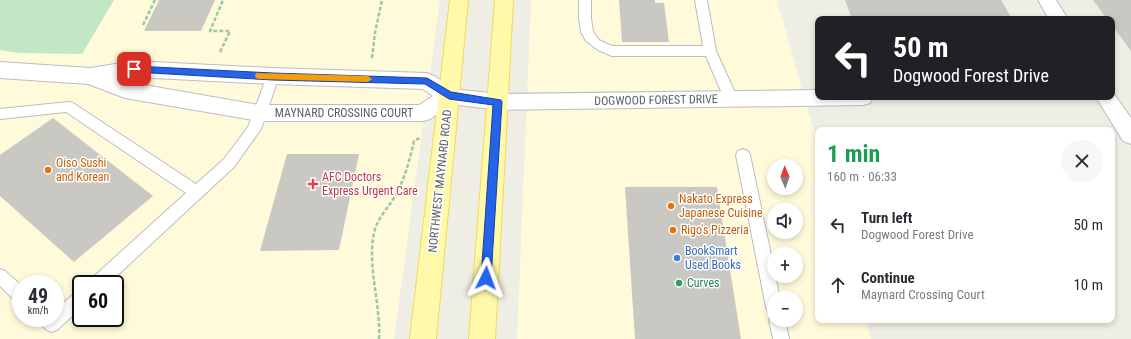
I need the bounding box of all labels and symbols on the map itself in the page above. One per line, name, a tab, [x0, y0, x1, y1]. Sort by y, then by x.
pin	[117, 52, 151, 86]
street label: DOGWOOD FOREST DRIVE	[594, 92, 718, 108]
street label: MAYNARD CROSSING COURT	[275, 106, 413, 120]
street label: NORTHWEST MAYNARD ROAD	[426, 109, 454, 253]
place label: Oiso Sushi and Korean	[56, 156, 110, 184]
north arrow	[767, 159, 803, 195]
marker: Oiso Sushi and Korean	[43, 165, 53, 175]
place label: AFC Doctors Express Urgent Care	[322, 170, 418, 198]
marker: AFC Doctors Express Urgent Care	[307, 178, 319, 190]
place label: Nakato Express Japanese Cuisine	[679, 192, 763, 220]
marker: Nakato Express Japanese Cuisine	[666, 201, 676, 211]
place label: Rigo's Pizzeria	[681, 223, 749, 237]
marker: Rigo's Pizzeria	[668, 225, 678, 235]
place label: BookSmart Used Books	[685, 244, 741, 272]
marker: BookSmart Used Books	[672, 253, 682, 263]
position arrow	[465, 257, 507, 299]
speed limit sign: 60	[72, 275, 124, 327]
place label: Curves	[687, 276, 720, 290]
marker: Curves	[674, 278, 684, 288]

